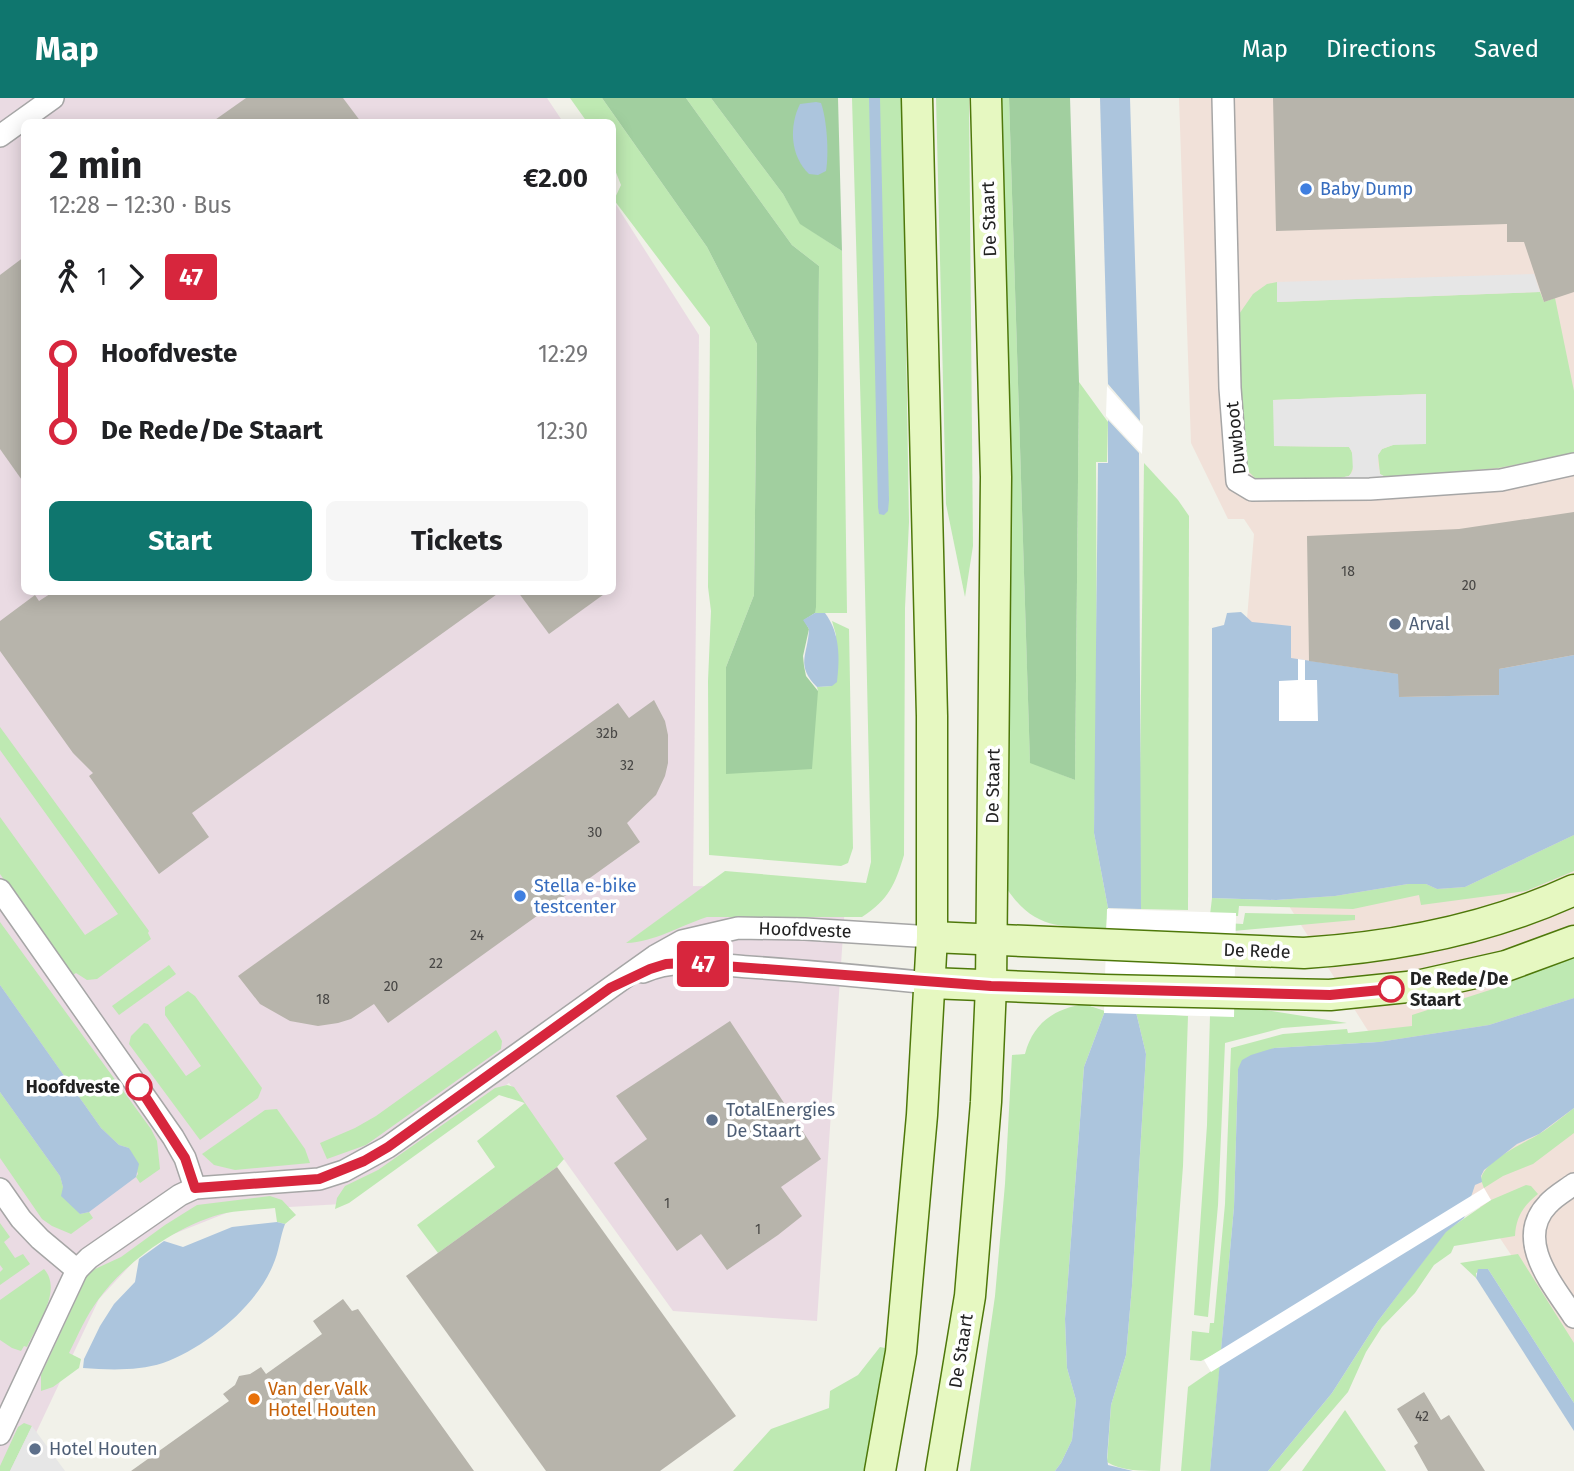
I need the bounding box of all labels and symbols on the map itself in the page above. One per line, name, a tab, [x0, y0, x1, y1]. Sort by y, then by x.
place label: Baby Dump	[1320, 178, 1413, 200]
street label: De Staart	[977, 180, 1001, 257]
marker: Baby Dump	[1298, 181, 1314, 197]
street label: Duwboot	[1221, 400, 1251, 476]
house number: 18	[1341, 563, 1355, 580]
house number: 20	[1462, 577, 1477, 594]
place label: Arval	[1409, 613, 1450, 635]
marker: Arval	[1387, 616, 1403, 632]
house number: 32b	[596, 725, 618, 742]
street label: De Staart	[981, 748, 1005, 824]
house number: 32	[620, 757, 634, 774]
house number: 30	[588, 824, 603, 841]
place label: Stella e-bike testcenter	[534, 875, 637, 918]
marker: Stella e-bike testcenter	[512, 888, 528, 904]
street label: Hoofdveste	[758, 917, 852, 943]
house number: 24	[470, 927, 485, 944]
street label: De Rede	[1223, 939, 1291, 963]
line badge: 47	[672, 941, 734, 987]
house number: 22	[429, 955, 443, 972]
place label: De Rede/De Staart	[1410, 968, 1509, 1011]
marker: De Rede/De Staart	[1378, 976, 1404, 1002]
house number: 20	[384, 978, 399, 995]
house number: 18	[316, 991, 330, 1008]
marker: Hoofdveste	[126, 1074, 152, 1100]
place label: Hoofdveste	[26, 1076, 120, 1098]
place label: TotalEnergies De Staart	[726, 1099, 835, 1142]
marker: TotalEnergies De Staart	[704, 1112, 720, 1128]
house number: 1	[664, 1195, 670, 1212]
house number: 1	[755, 1221, 761, 1238]
street label: De Staart	[944, 1312, 978, 1390]
place label: Van der Valk Hotel Houten	[268, 1378, 377, 1421]
marker: Van der Valk Hotel Houten	[246, 1391, 262, 1407]
house number: 42	[1415, 1408, 1429, 1425]
place label: Hotel Houten	[49, 1438, 158, 1460]
marker: Hotel Houten	[27, 1441, 43, 1457]

